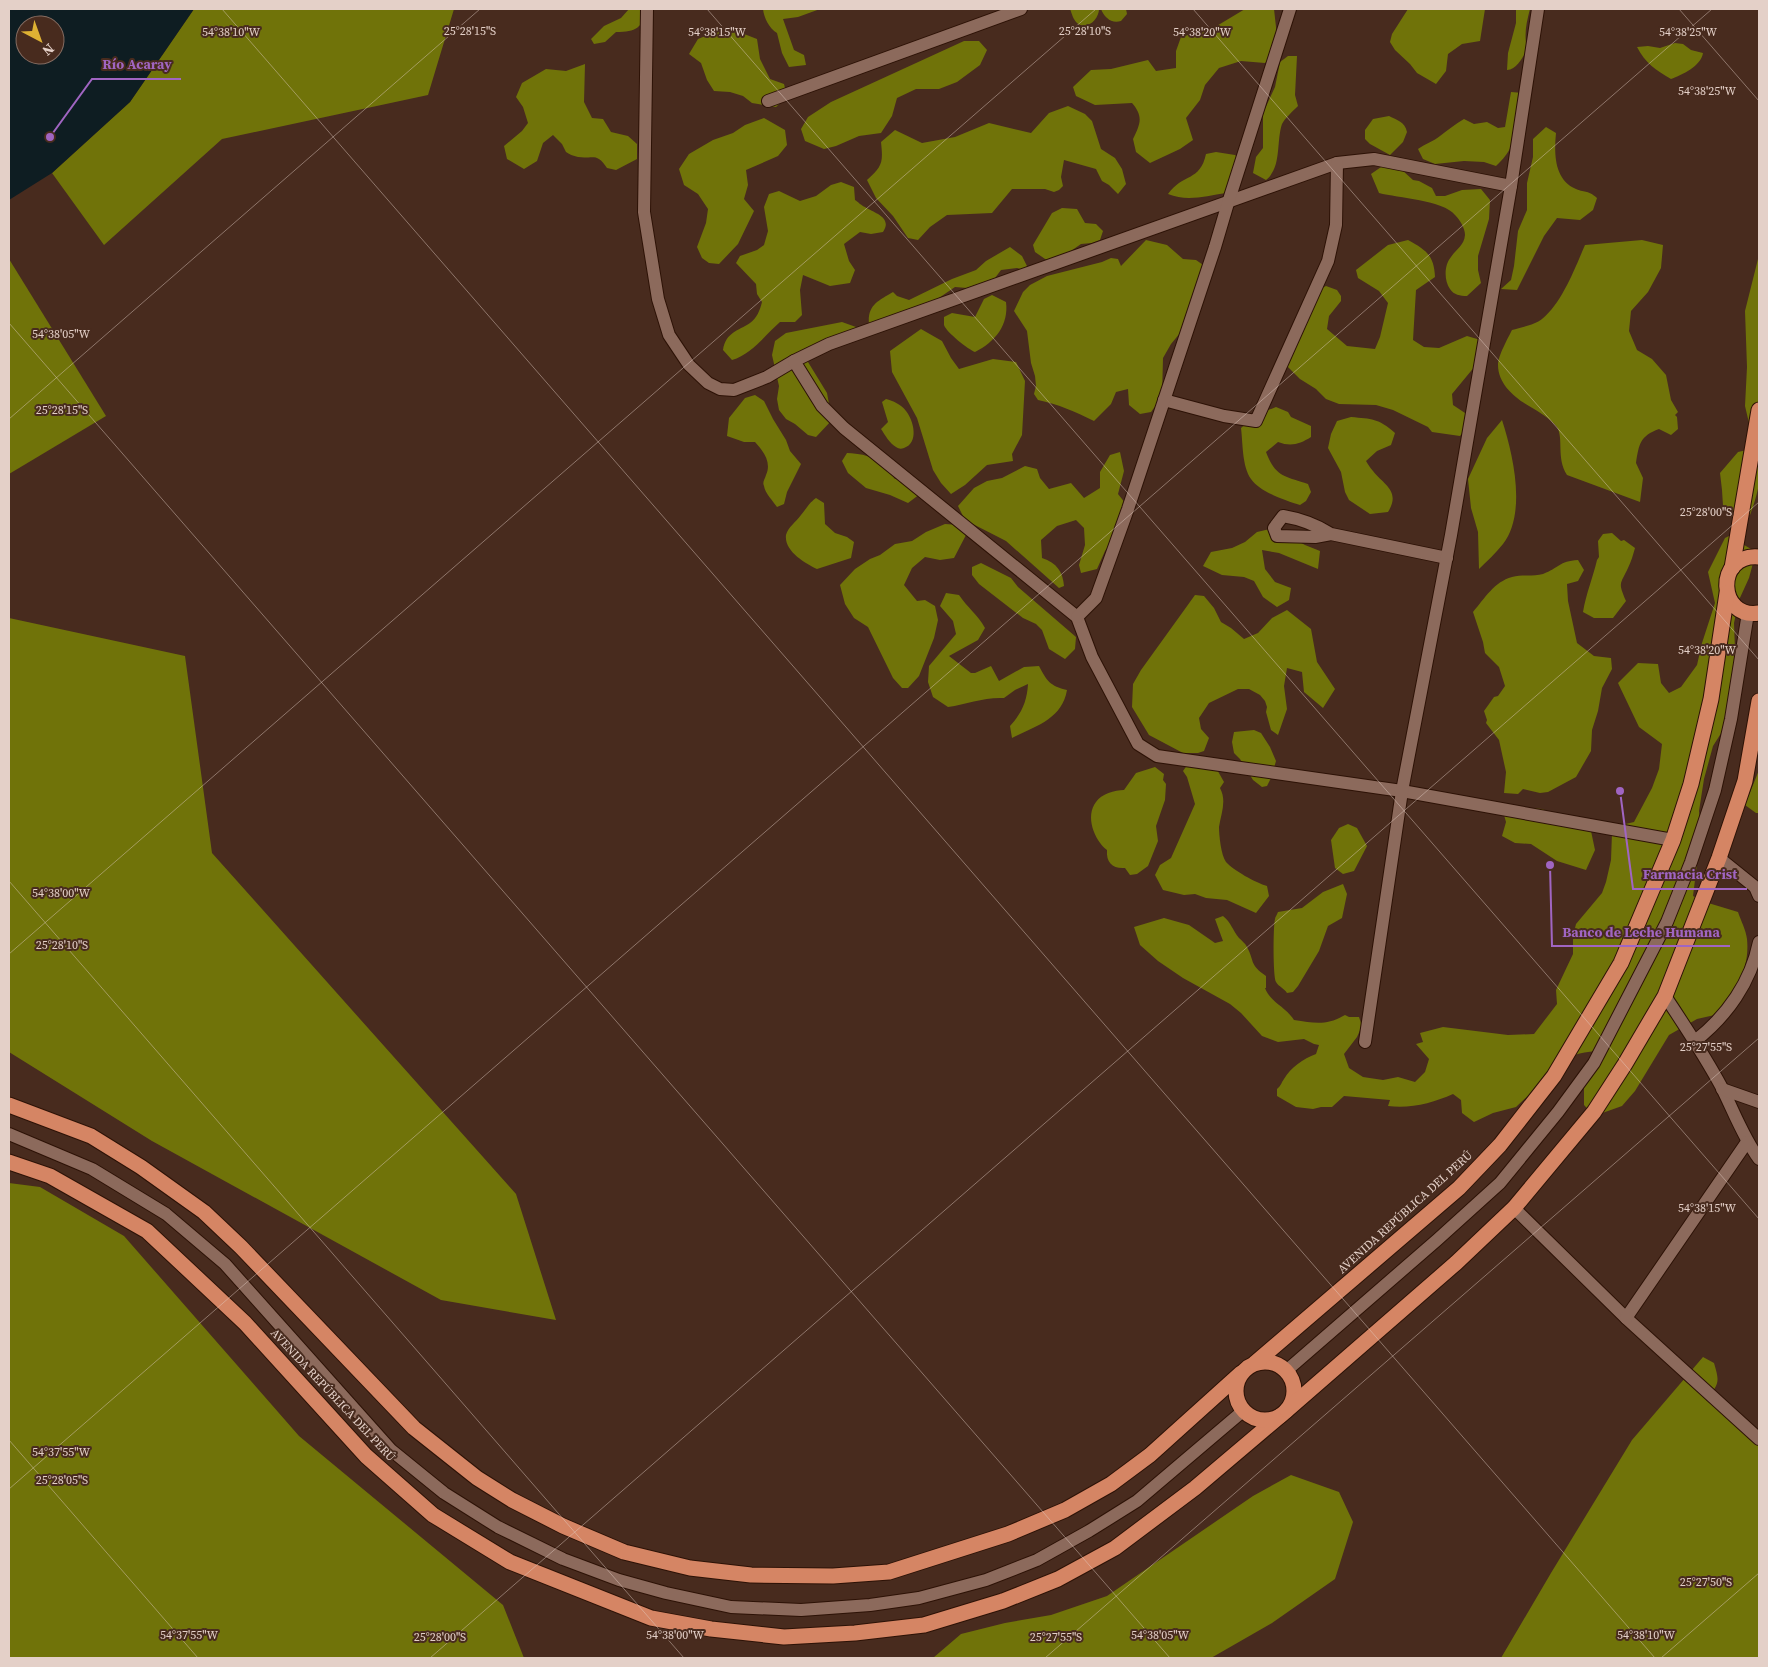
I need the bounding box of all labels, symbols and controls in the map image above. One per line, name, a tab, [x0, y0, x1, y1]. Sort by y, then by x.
north arrow	[15, 15, 65, 65]
text: 25°28'15"S	[444, 23, 496, 39]
text: 25°28'10"S	[1059, 23, 1111, 39]
text: 54°38'10"W	[202, 24, 260, 40]
text: 54°38'15"W	[688, 24, 746, 40]
text: 54°38'20"W	[1173, 24, 1231, 40]
text: 54°38'25"W	[1659, 24, 1717, 40]
text: N	[38, 39, 59, 61]
callout: Río Acaray	[92, 50, 181, 79]
text: Río Acaray	[102, 54, 172, 74]
text: 54°38'25"W	[1678, 83, 1736, 99]
text: 54°38'05"W	[32, 326, 90, 342]
text: 25°28'15"S	[36, 402, 88, 418]
text: 25°28'00"S	[1680, 504, 1732, 520]
text: 54°38'20"W	[1678, 642, 1736, 658]
callout: Farmacia Crist	[1633, 860, 1747, 889]
text: Farmacia Crist	[1643, 864, 1738, 884]
text: 54°38'00"W	[32, 885, 90, 901]
callout: Banco de Leche Humana	[1552, 917, 1730, 946]
text: Banco de Leche Humana	[1562, 922, 1720, 942]
text: 25°28'10"S	[36, 937, 88, 953]
text: 25°27'55"S	[1680, 1039, 1732, 1055]
street label: AVENIDA REPÚBLICA DEL PERÚ	[1334, 1147, 1476, 1277]
text: 54°38'15"W	[1678, 1200, 1736, 1216]
street label: AVENIDA REPÚBLICA DEL PERÚ	[267, 1325, 399, 1465]
text: 54°37'55"W	[32, 1444, 90, 1460]
text: 25°28'05"S	[36, 1472, 88, 1488]
text: 25°27'50"S	[1680, 1574, 1732, 1590]
text: 54°37'55"W	[160, 1627, 218, 1643]
text: 54°38'00"W	[646, 1627, 704, 1643]
text: 54°38'05"W	[1131, 1627, 1189, 1643]
text: 54°38'10"W	[1617, 1627, 1675, 1643]
text: 25°28'00"S	[414, 1629, 466, 1645]
text: 25°27'55"S	[1030, 1629, 1082, 1645]

